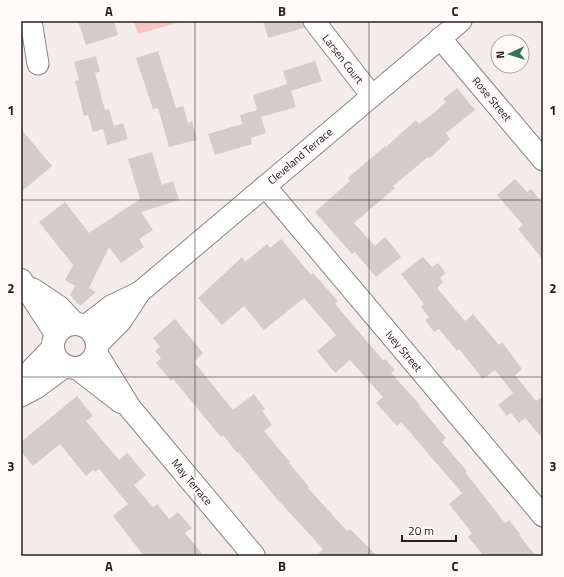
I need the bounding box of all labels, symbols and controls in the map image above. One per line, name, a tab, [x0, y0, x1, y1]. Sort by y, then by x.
text: A	[105, 1, 113, 21]
text: B	[278, 1, 286, 21]
text: C	[451, 1, 459, 21]
street label: Larsen Court	[319, 31, 367, 87]
north arrow	[490, 34, 530, 74]
text: N	[492, 50, 508, 59]
street label: Rose Street	[469, 73, 516, 125]
text: 1	[7, 100, 15, 120]
text: 1	[549, 100, 557, 120]
street label: Cleveland Terrace	[264, 124, 336, 188]
text: 2	[7, 278, 15, 298]
text: 2	[549, 278, 557, 298]
street label: Ivey Street	[382, 327, 426, 375]
street label: May Terrace	[168, 455, 216, 509]
text: 3	[7, 456, 15, 476]
text: 3	[549, 456, 557, 476]
scale bar	[402, 517, 456, 543]
text: 20 m	[408, 521, 434, 540]
text: A	[105, 556, 113, 576]
text: B	[278, 556, 286, 576]
text: C	[451, 556, 459, 576]

